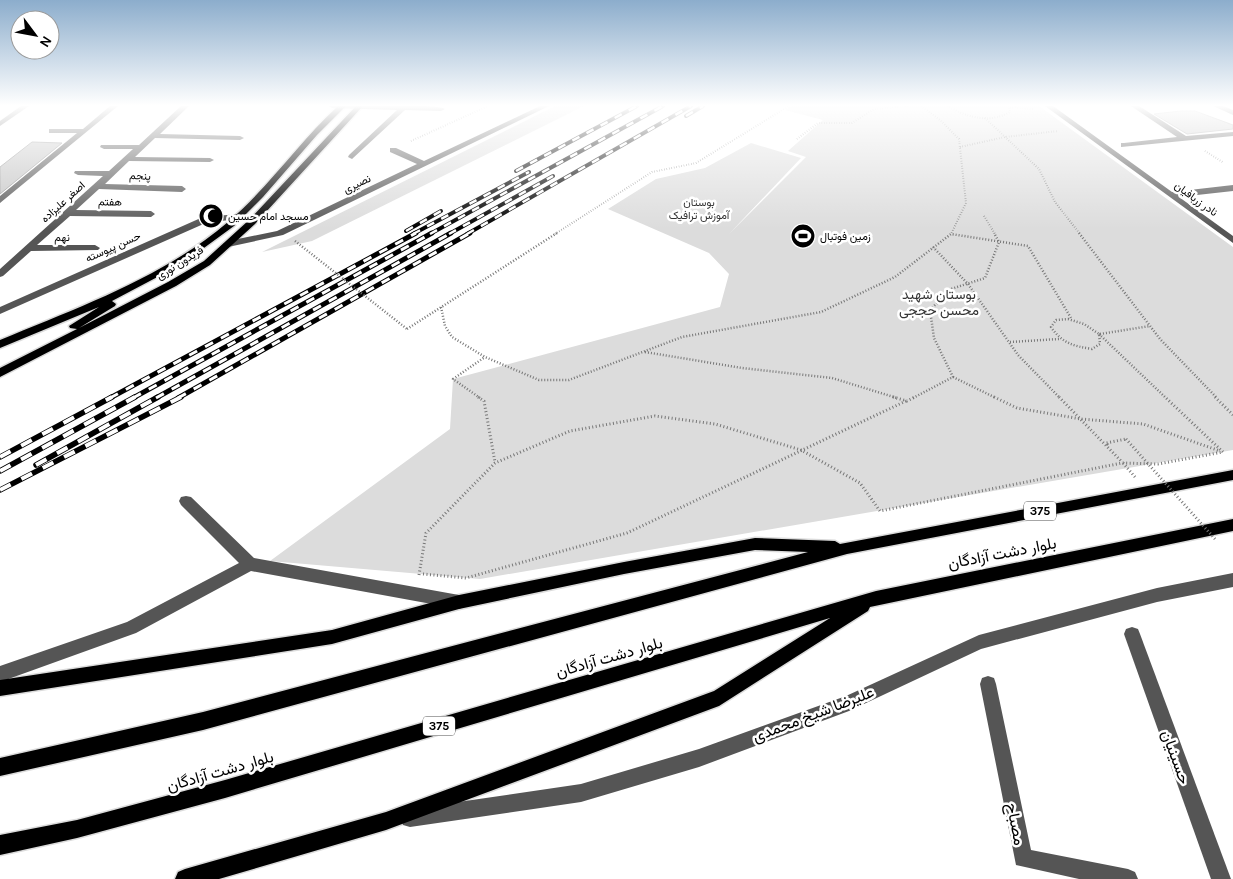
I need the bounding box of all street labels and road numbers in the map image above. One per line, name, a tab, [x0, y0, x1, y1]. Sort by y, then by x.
street label: پنجم	[129, 169, 151, 184]
street label: نصیری	[341, 172, 373, 196]
street label: اصغر علیزاده	[38, 179, 88, 225]
street label: نادر زربافیان	[1172, 179, 1220, 219]
street label: هفتم	[98, 195, 122, 210]
street label: حسن پیوسته	[83, 229, 143, 266]
street label: نهم	[54, 231, 70, 245]
street label: فریدون نوری	[154, 243, 206, 283]
road number: 375	[1024, 502, 1056, 520]
street label: بلوار دشت آزادگان	[946, 533, 1058, 574]
street label: بلوار دشت آزادگان	[553, 633, 665, 682]
street label: علیرضا شیخ محمدی	[750, 682, 877, 748]
road number: 375	[423, 716, 455, 736]
street label: حسینیان	[1157, 727, 1195, 787]
street label: بلوار دشت آزادگان	[164, 747, 276, 796]
street label: مصباح	[1001, 801, 1029, 847]

